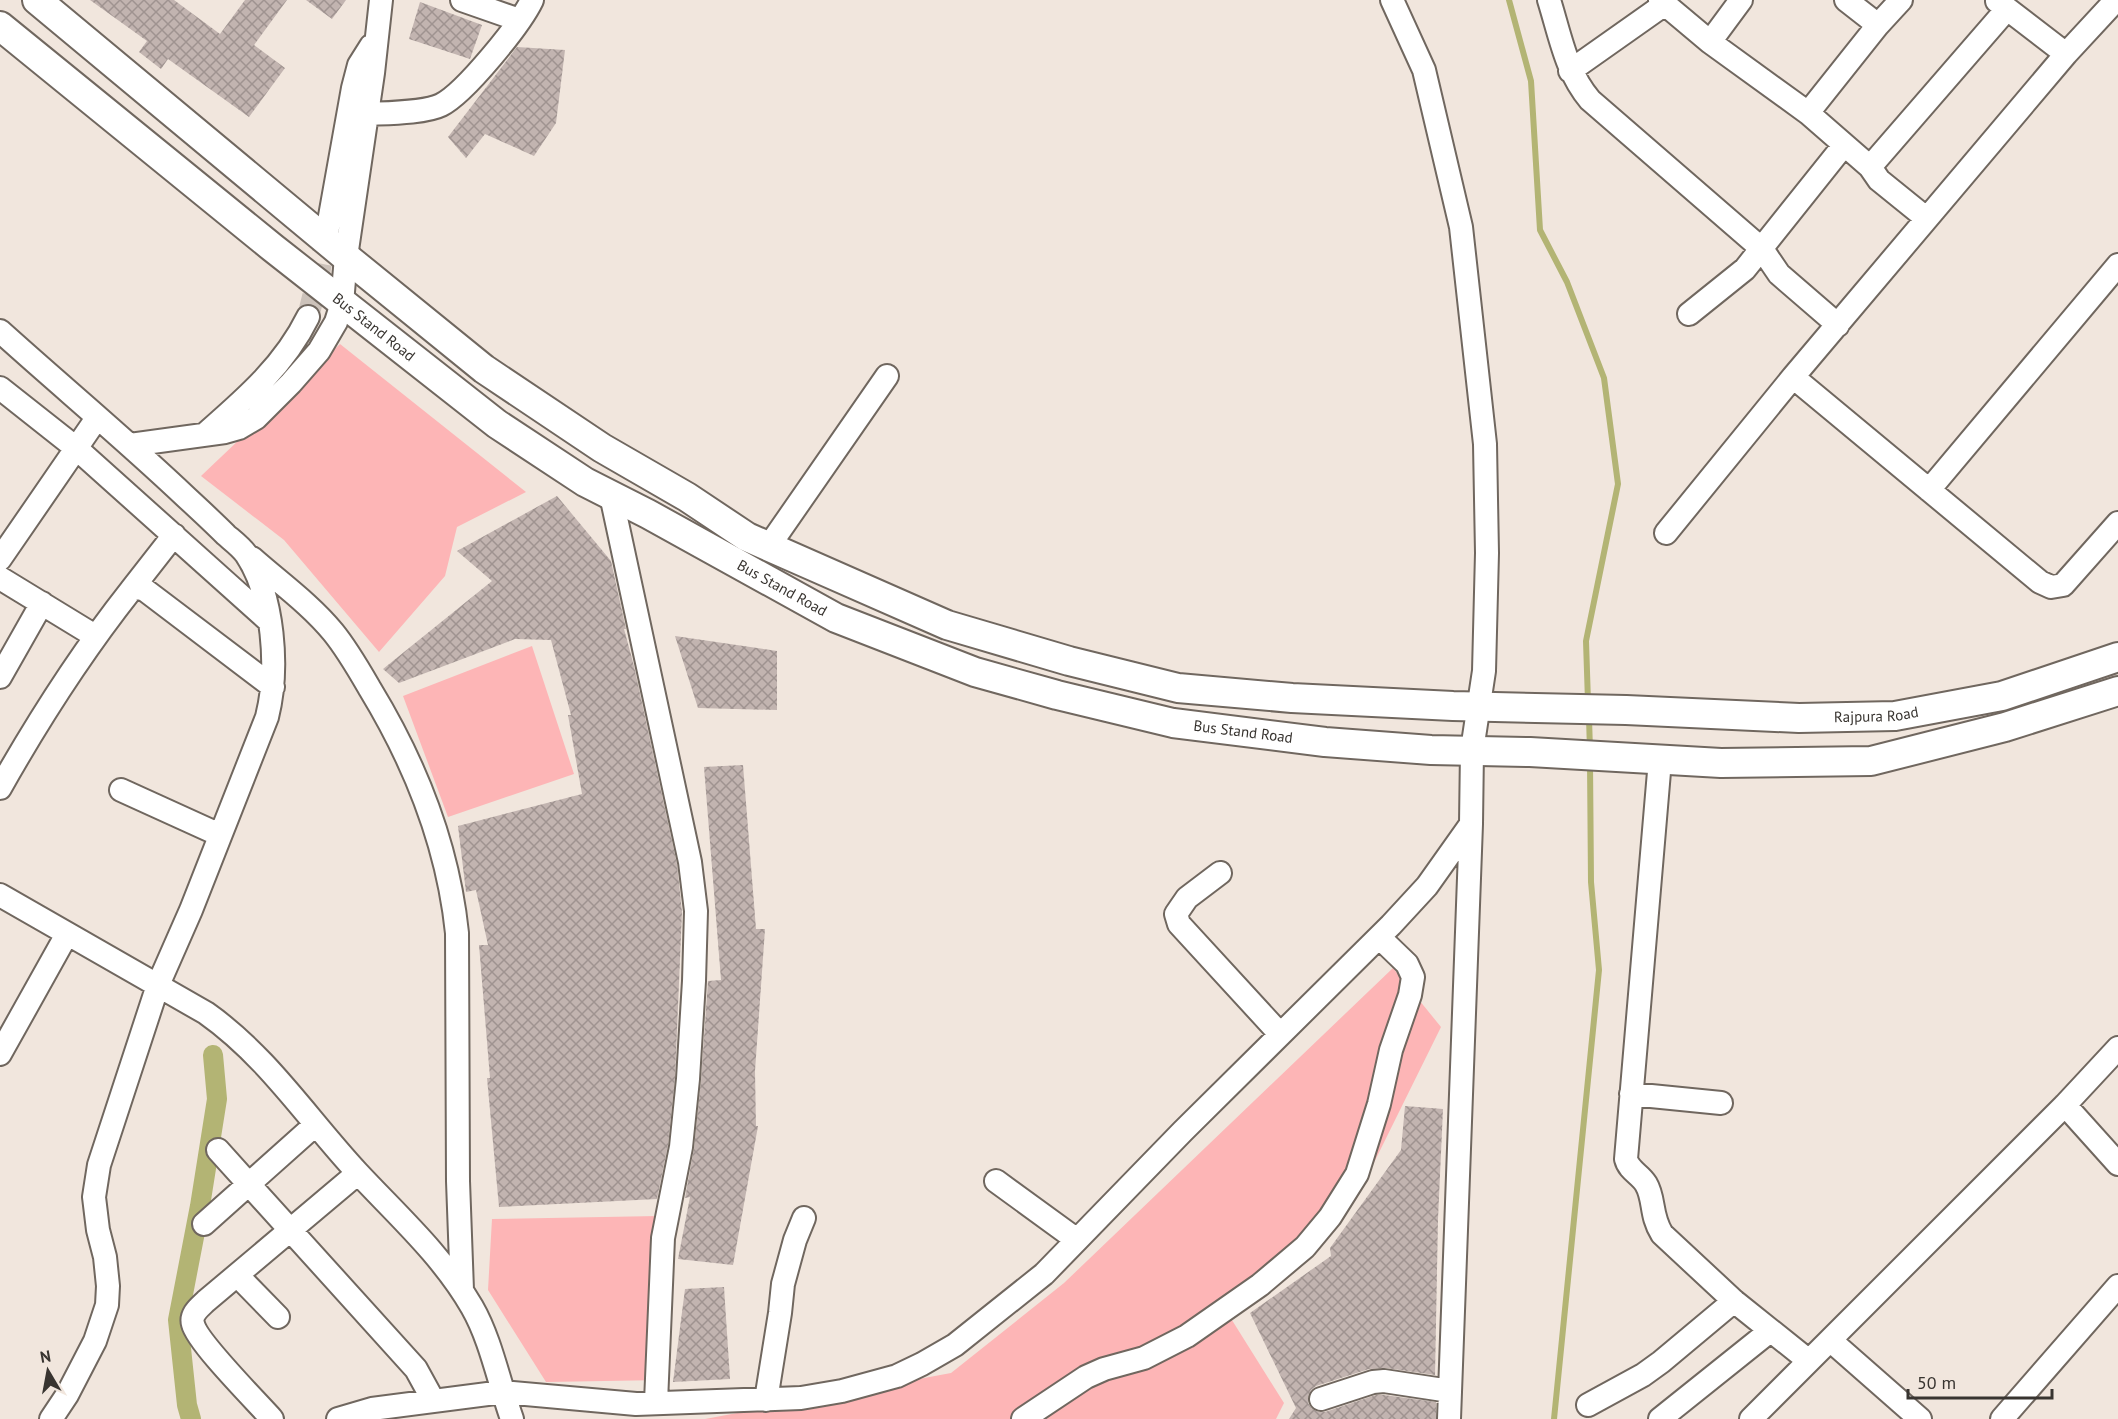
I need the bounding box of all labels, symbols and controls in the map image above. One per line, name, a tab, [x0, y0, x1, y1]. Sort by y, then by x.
street label: Bus Stand Road	[329, 288, 419, 365]
street label: Bus Stand Road	[734, 555, 831, 620]
street label: Rajpura Road	[1834, 702, 1920, 726]
street label: Bus Stand Road	[1193, 716, 1294, 747]
north arrow	[18, 1341, 78, 1401]
text: N	[38, 1345, 52, 1367]
scale bar	[1908, 1362, 2052, 1400]
text: 50 m	[1917, 1371, 1956, 1394]

